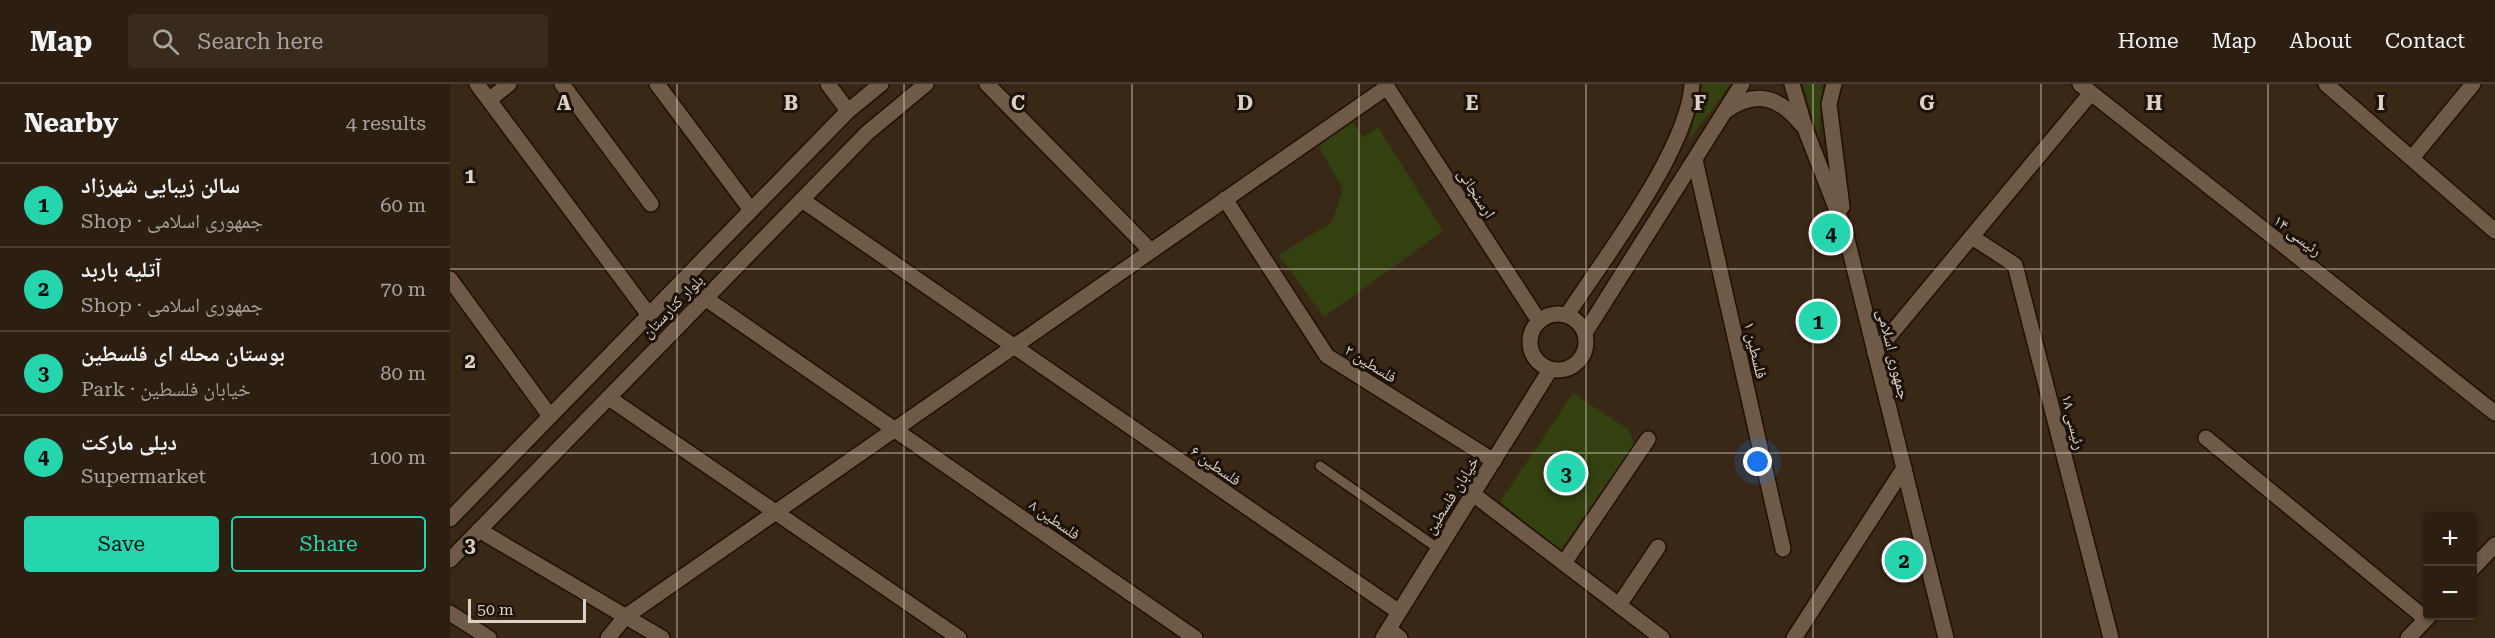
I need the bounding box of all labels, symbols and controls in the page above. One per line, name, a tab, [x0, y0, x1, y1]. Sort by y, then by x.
search box	[128, 14, 548, 68]
text: Map	[30, 25, 92, 58]
icon: search	[149, 25, 182, 58]
text: Search here	[197, 29, 323, 54]
text: Home	[2118, 29, 2179, 53]
text: Map	[2212, 29, 2257, 53]
text: About	[2290, 29, 2352, 53]
text: Contact	[2385, 29, 2465, 53]
text: A	[557, 91, 572, 115]
text: B	[784, 91, 798, 115]
text: C	[1011, 91, 1025, 115]
text: D	[1237, 91, 1253, 115]
text: E	[1466, 91, 1479, 115]
text: F	[1694, 91, 1706, 115]
text: G	[1919, 91, 1935, 115]
text: H	[2146, 91, 2162, 115]
text: I	[2377, 91, 2385, 115]
text: Nearby	[24, 108, 118, 138]
text: 4 results	[346, 111, 426, 135]
text: 1	[464, 164, 476, 188]
street label: ارسنجانی	[1453, 165, 1500, 222]
text: سالن زیبایی شهرزاد	[81, 173, 240, 198]
text: 1	[38, 193, 49, 217]
text: 60 m	[380, 193, 426, 217]
text: Shop · جمهوری اسلامی	[81, 209, 263, 233]
pin: 4	[1812, 210, 1850, 256]
street label: رئیسی ۱۴	[2269, 211, 2326, 261]
text: آتلیه باربد	[81, 257, 161, 282]
street label: بلوار کنارستان	[637, 271, 708, 343]
text: 2	[38, 277, 49, 301]
text: 70 m	[380, 277, 426, 301]
text: Shop · جمهوری اسلامی	[81, 293, 263, 317]
pin: 1	[1798, 298, 1838, 344]
street label: جمهوری اسلامی	[1872, 307, 1914, 402]
street label: فلسطین ۱	[1739, 320, 1771, 381]
street label: فلسطین ۲	[1341, 340, 1400, 388]
text: بوستان محله ای فلسطین	[81, 341, 285, 366]
text: 2	[464, 349, 476, 373]
text: 3	[38, 361, 49, 385]
text: 80 m	[380, 361, 426, 385]
text: Park · خیابان فلسطین	[81, 377, 251, 401]
street label: رئیسی ۱۸	[2057, 392, 2090, 452]
text: دیلی مارکت	[81, 430, 177, 455]
street label: فلسطین ۶	[1186, 441, 1245, 491]
text: 4	[38, 445, 49, 469]
text: 100 m	[369, 445, 426, 469]
your location	[1743, 447, 1772, 476]
pin: 3	[1546, 450, 1586, 496]
street label: خیابان فلسطین	[1420, 453, 1484, 538]
text: Supermarket	[81, 464, 206, 488]
street label: فلسطین ۸	[1025, 495, 1084, 545]
map controls	[2423, 512, 2477, 620]
button: +	[2423, 512, 2477, 566]
button: Save	[24, 516, 219, 572]
button: Share	[231, 516, 426, 572]
text: 3	[464, 533, 476, 557]
pin: 2	[1884, 538, 1924, 582]
button: −	[2423, 566, 2477, 620]
scale bar	[468, 596, 586, 624]
text: 50 m	[477, 600, 514, 619]

